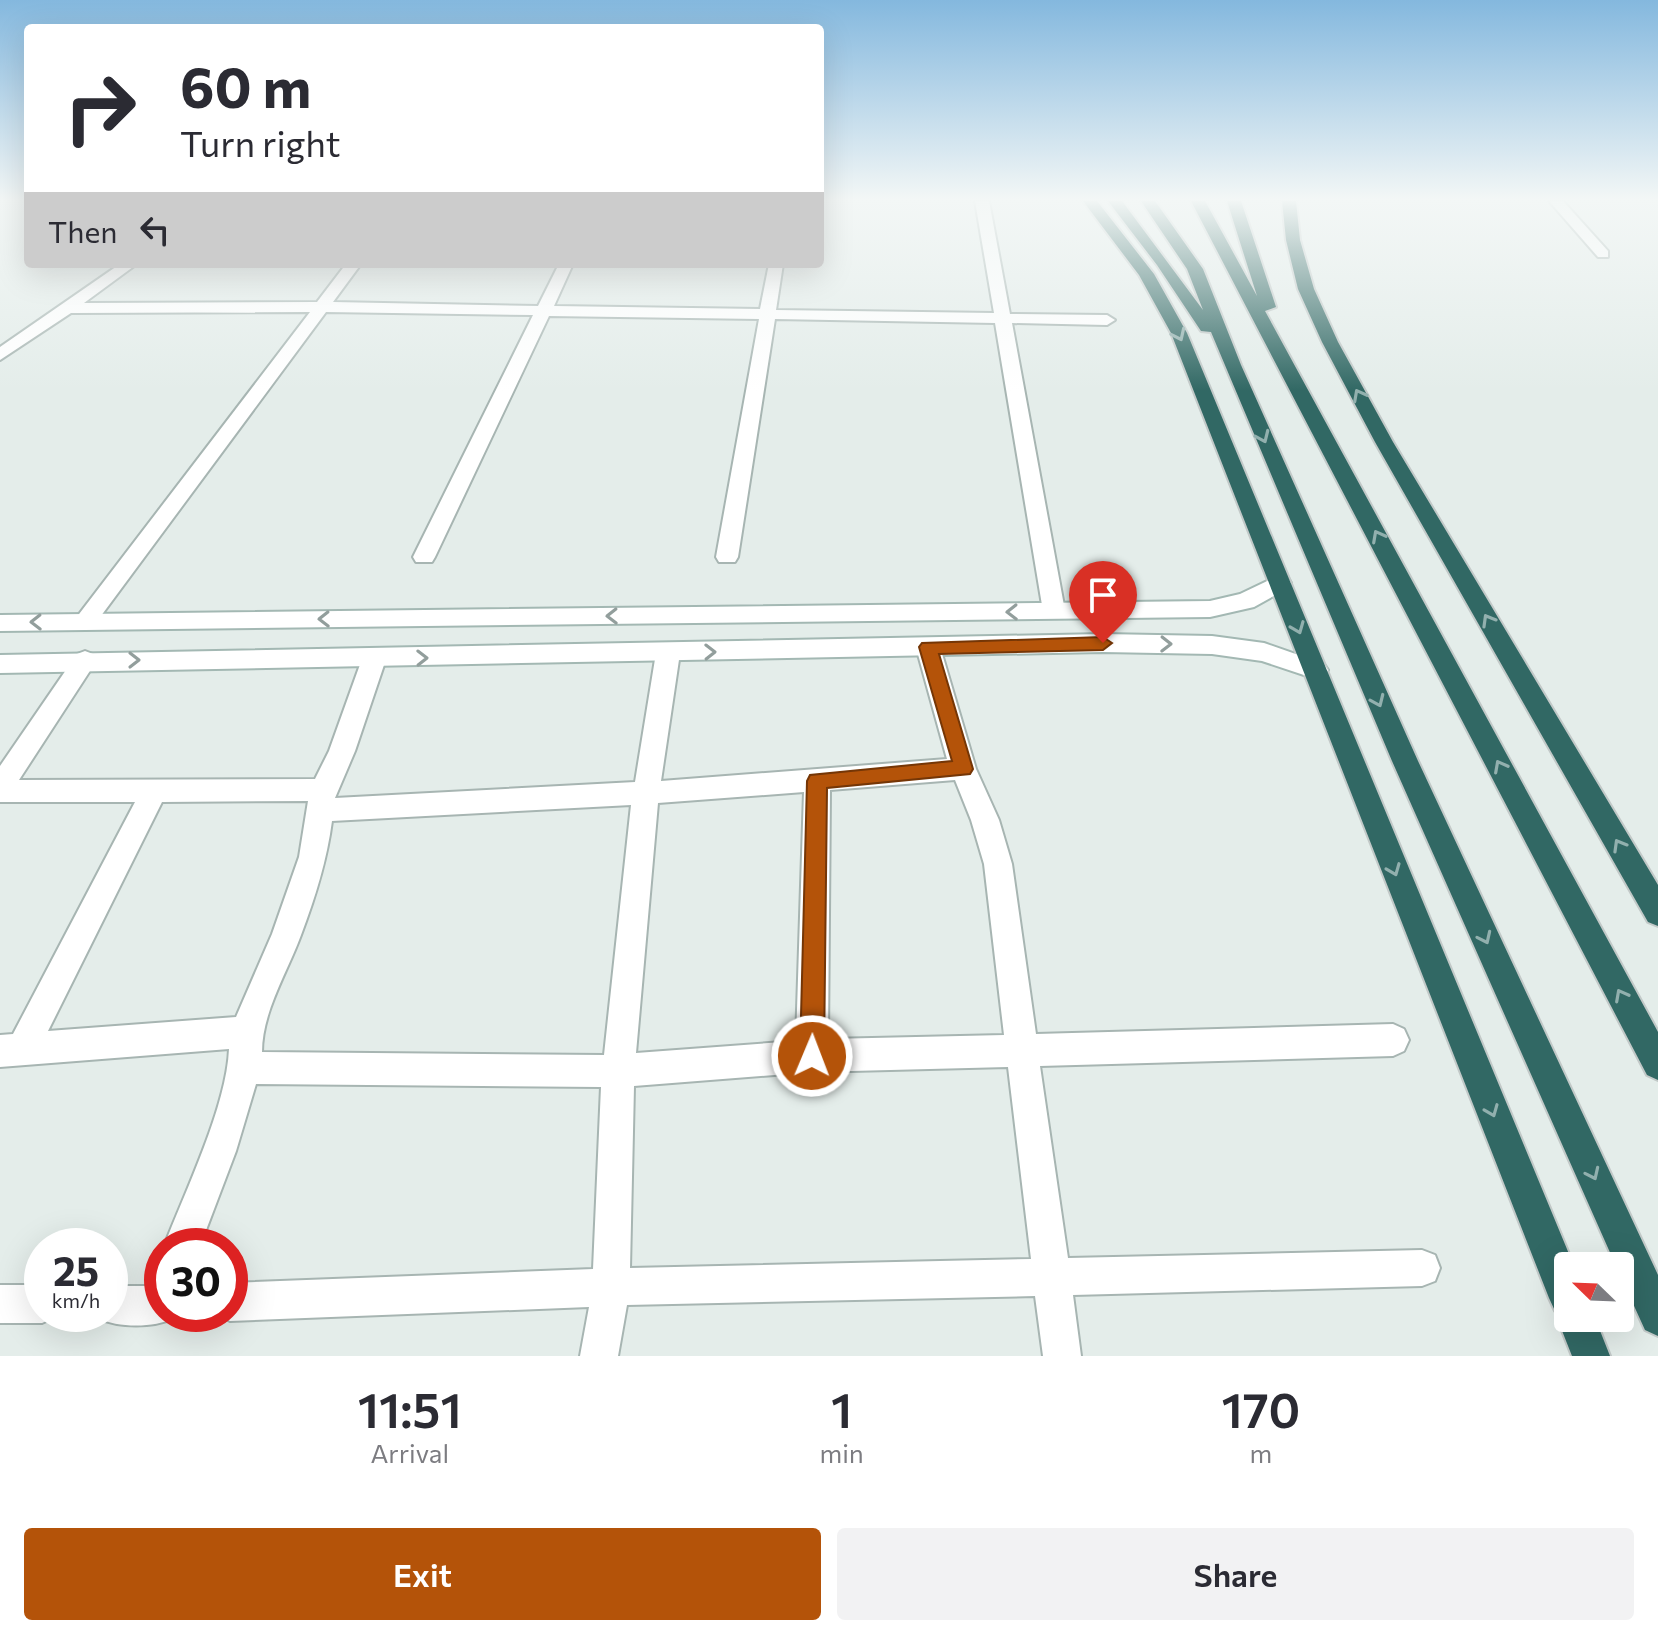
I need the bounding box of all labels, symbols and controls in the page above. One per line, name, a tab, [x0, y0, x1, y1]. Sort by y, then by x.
text: 60 m	[180, 51, 311, 120]
icon: right	[48, 56, 152, 160]
text: Turn right	[180, 120, 341, 164]
icon: left	[133, 208, 177, 252]
text: Then	[48, 212, 117, 249]
one-way arrow	[1169, 327, 1185, 342]
one-way arrow	[1353, 388, 1368, 403]
one-way arrow	[1253, 429, 1269, 443]
one-way arrow	[1372, 530, 1388, 544]
pin	[1069, 561, 1137, 643]
icon: arrive	[1081, 573, 1125, 617]
one-way arrow	[1005, 603, 1018, 621]
one-way arrow	[605, 607, 618, 624]
one-way arrow	[317, 610, 330, 628]
one-way arrow	[29, 614, 42, 631]
one-way arrow	[1482, 614, 1498, 629]
one-way arrow	[1289, 620, 1305, 634]
one-way arrow	[1160, 635, 1173, 653]
one-way arrow	[704, 643, 717, 661]
one-way arrow	[416, 650, 429, 667]
one-way arrow	[128, 651, 141, 669]
one-way arrow	[1369, 693, 1385, 707]
one-way arrow	[1494, 759, 1509, 774]
one-way arrow	[1613, 839, 1629, 854]
one-way arrow	[1384, 862, 1401, 876]
one-way arrow	[1475, 930, 1491, 944]
one-way arrow	[1616, 989, 1631, 1004]
position arrow	[770, 1014, 854, 1098]
one-way arrow	[1482, 1103, 1499, 1117]
one-way arrow	[1583, 1166, 1599, 1181]
speed limit sign: 30	[144, 1228, 248, 1332]
text: 25	[53, 1245, 99, 1294]
north arrow	[1554, 1252, 1634, 1332]
map controls	[1554, 1252, 1634, 1332]
text: km/h	[52, 1288, 100, 1312]
text: 11:51	[358, 1379, 462, 1438]
text: 1	[831, 1379, 852, 1438]
text: 170	[1221, 1379, 1300, 1438]
text: Arrival	[370, 1437, 449, 1468]
text: min	[819, 1437, 864, 1468]
text: m	[1250, 1437, 1272, 1468]
button: Exit	[24, 1528, 821, 1620]
button: Share	[837, 1528, 1634, 1620]

